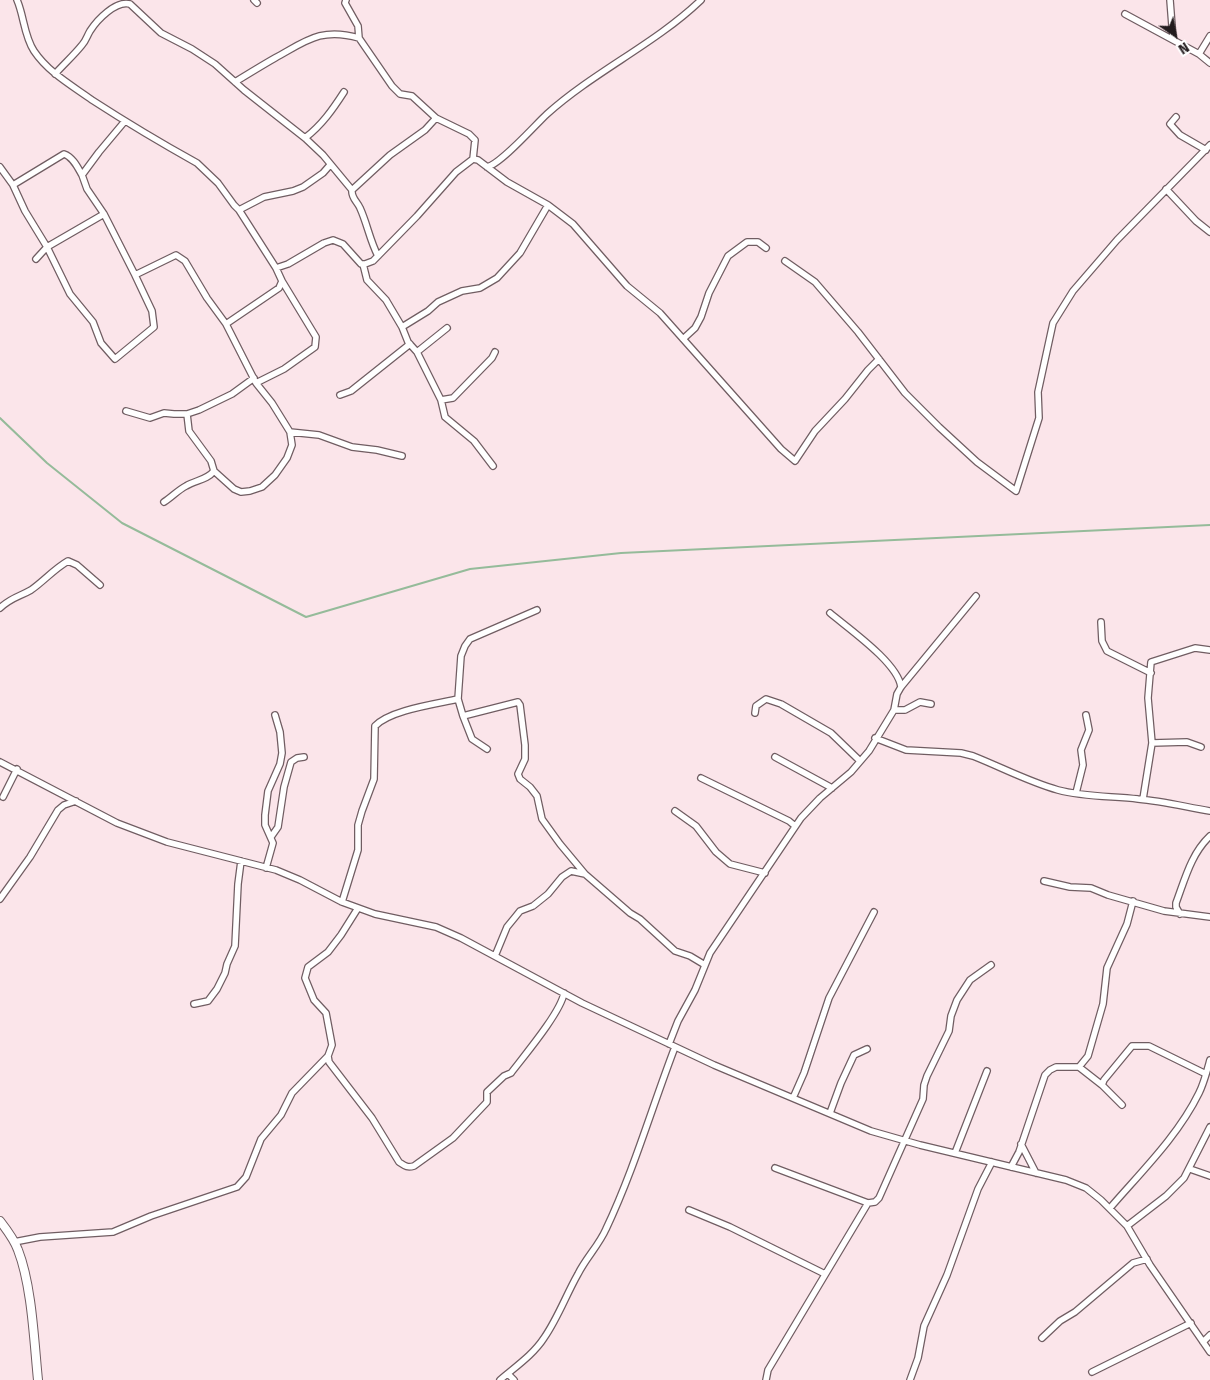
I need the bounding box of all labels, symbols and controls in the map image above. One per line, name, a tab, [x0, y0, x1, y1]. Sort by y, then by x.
north arrow	[1150, 10, 1200, 60]
text: N	[1175, 38, 1192, 58]

